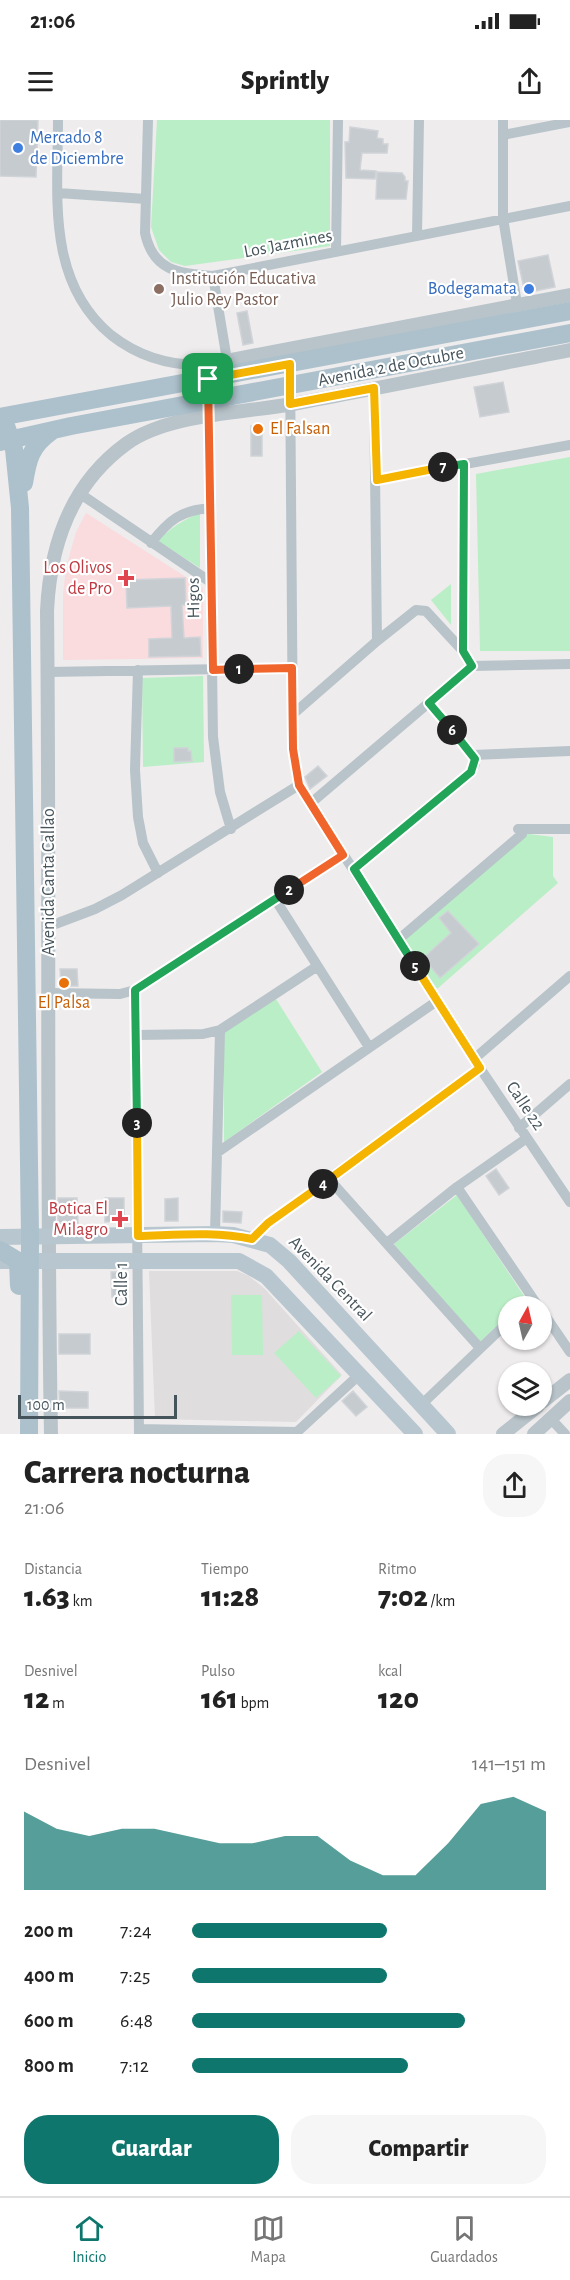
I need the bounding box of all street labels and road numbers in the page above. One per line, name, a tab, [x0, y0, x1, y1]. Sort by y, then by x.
street label: Los Jazmines	[242, 227, 334, 261]
street label: Avenida 2 de Octubre	[317, 344, 465, 390]
street label: Higos	[185, 577, 203, 619]
street label: Avenida Canta Callao	[40, 808, 58, 956]
street label: Calle 22	[502, 1078, 548, 1134]
street label: Avenida Central	[285, 1233, 375, 1325]
street label: Calle 1	[113, 1262, 131, 1306]

